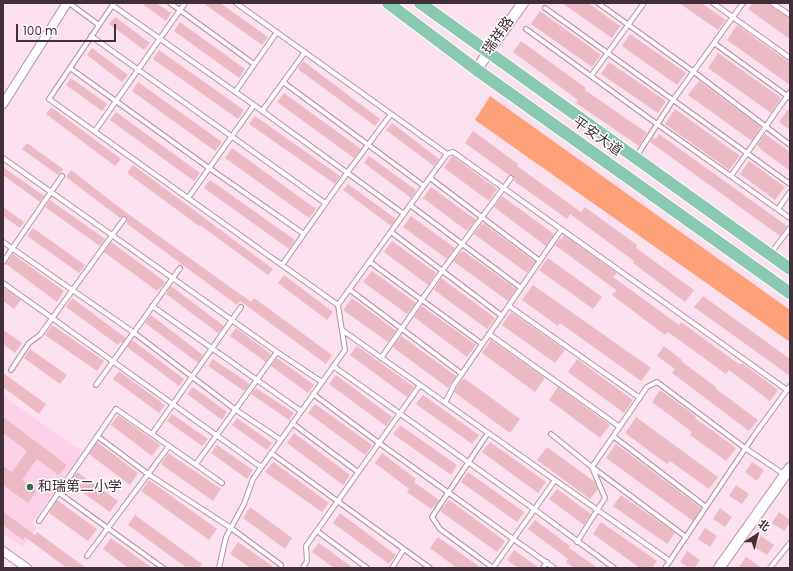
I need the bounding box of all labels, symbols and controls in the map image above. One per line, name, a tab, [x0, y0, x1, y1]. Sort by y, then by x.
street label: 瑞祥路	[480, 14, 518, 58]
scale bar	[18, 16, 118, 42]
text: 100 m	[23, 22, 57, 39]
street label: 平安大道	[569, 114, 625, 160]
place label: 和瑞第二小学	[38, 479, 122, 495]
marker: 和瑞第二小学	[25, 482, 35, 492]
north arrow	[737, 515, 777, 555]
text: 北	[755, 516, 773, 535]

